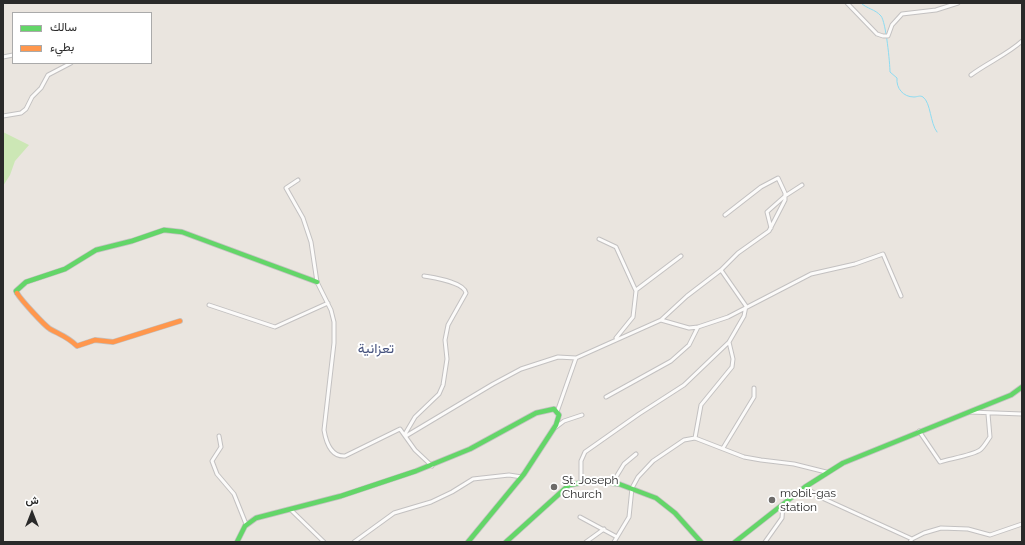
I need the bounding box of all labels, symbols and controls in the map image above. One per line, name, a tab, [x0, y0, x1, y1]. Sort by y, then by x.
legend	[12, 12, 152, 64]
text: سالك	[50, 20, 77, 34]
text: بطيء	[50, 40, 74, 54]
district label: تعزانية	[358, 341, 394, 357]
place label: St. Joseph Church	[562, 473, 619, 501]
marker: St. Joseph Church	[549, 482, 559, 492]
place label: mobil-gas station	[780, 486, 836, 514]
north arrow	[12, 493, 52, 533]
text: ش	[25, 494, 39, 507]
marker: mobil-gas station	[767, 495, 777, 505]

